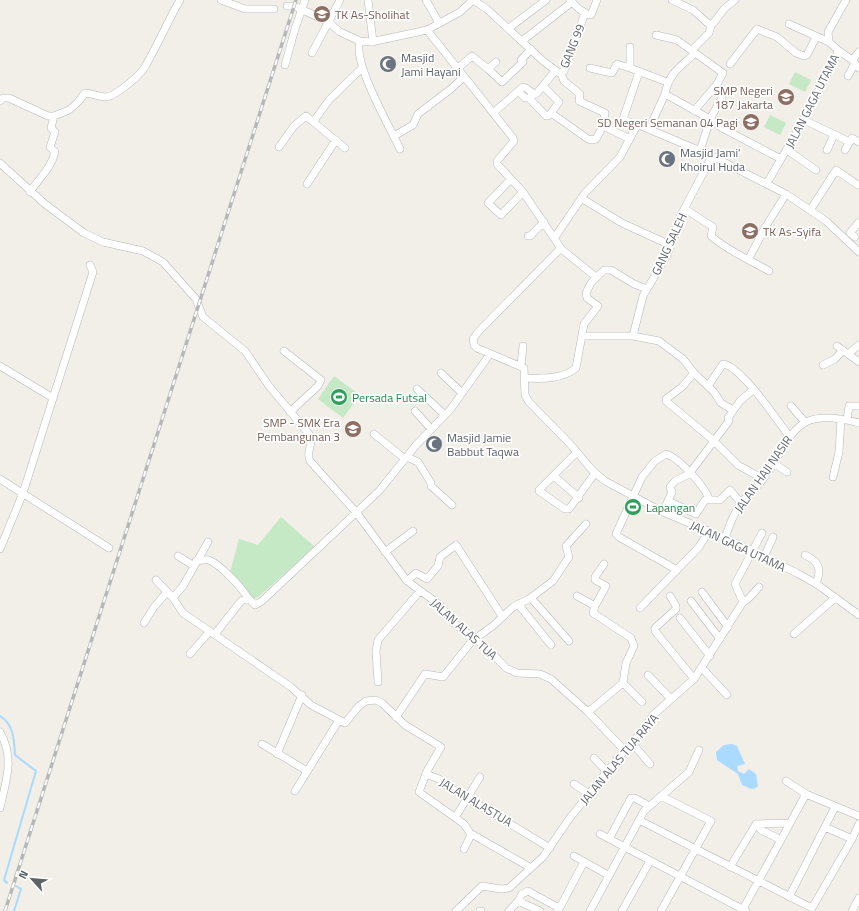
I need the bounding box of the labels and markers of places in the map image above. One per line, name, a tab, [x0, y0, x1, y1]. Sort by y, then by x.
school or university icon: TK As-Sholihat	[312, 4, 332, 24]
place label: TK As-Sholihat	[335, 5, 410, 24]
place label: Masjid Jami Hayani	[401, 48, 461, 81]
mosque icon: Masjid Jami Hayani	[378, 54, 398, 74]
place label: SMP Negeri 187 Jakarta	[714, 81, 773, 114]
school or university icon: SMP Negeri 187 Jakarta	[776, 87, 796, 107]
school or university icon: SD Negeri Semanan 04 Pagi	[741, 112, 761, 132]
place label: SD Negeri Semanan 04 Pagi	[597, 113, 738, 132]
place label: Masjid Jami' Khoirul Huda	[680, 143, 745, 176]
mosque icon: Masjid Jami' Khoirul Huda	[657, 149, 677, 169]
school or university icon: TK As-Syifa	[740, 221, 760, 241]
place label: TK As-Syifa	[763, 222, 821, 241]
sports icon: Persada Futsal	[329, 387, 349, 407]
place label: Persada Futsal	[352, 388, 427, 407]
place label: SMP - SMK Era Pembangunan 3	[257, 413, 340, 446]
school or university icon: SMP - SMK Era Pembangunan 3	[343, 419, 363, 439]
place label: Masjid Jamie Babbut Taqwa	[447, 428, 519, 461]
mosque icon: Masjid Jamie Babbut Taqwa	[424, 434, 444, 454]
sports icon: Lapangan	[623, 497, 643, 517]
place label: Lapangan	[646, 498, 695, 517]

